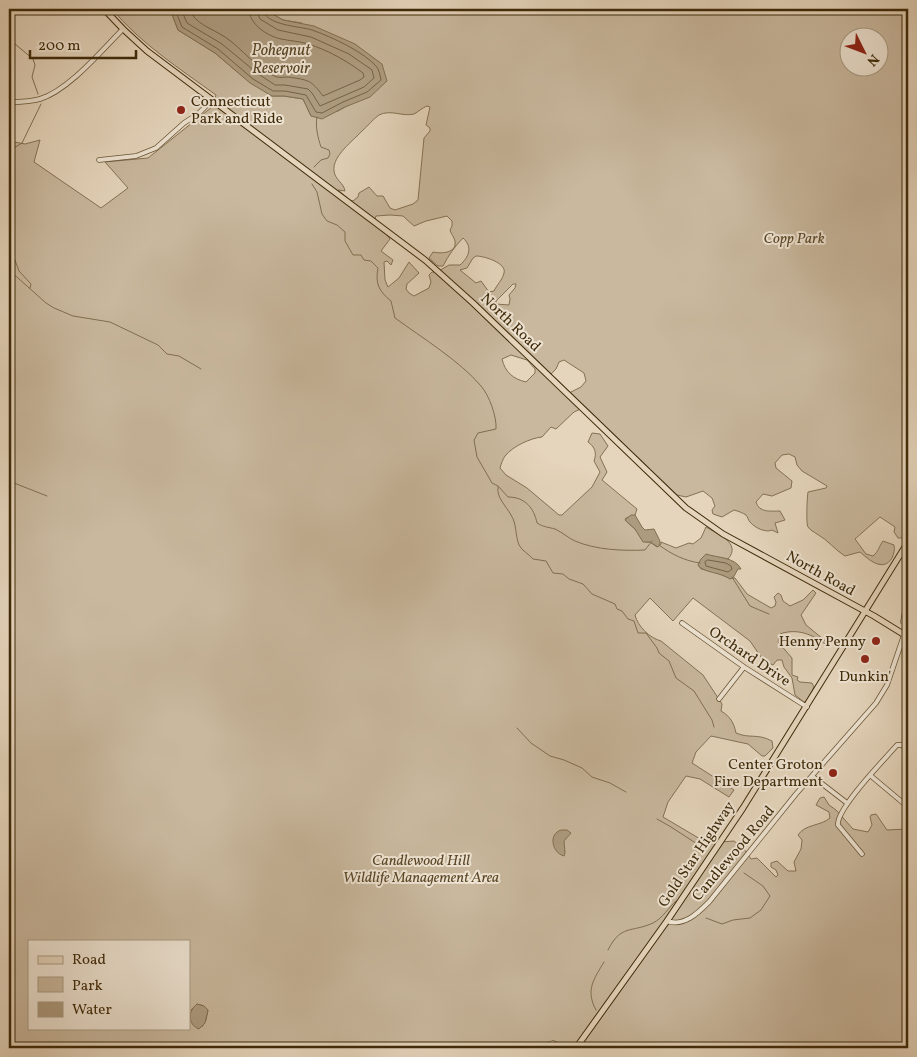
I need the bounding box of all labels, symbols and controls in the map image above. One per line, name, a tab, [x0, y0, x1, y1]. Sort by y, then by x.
scale bar	[30, 28, 136, 60]
north arrow	[840, 28, 890, 78]
text: 200 m	[38, 36, 81, 57]
water label: Pohegnut Reservoir	[252, 40, 311, 80]
text: N	[862, 50, 883, 70]
place label: Connecticut Park and Ride	[191, 92, 283, 130]
marker: Connecticut Park and Ride	[175, 104, 187, 116]
park label: Copp Park	[763, 229, 825, 250]
street label: North Road	[475, 289, 545, 357]
street label: North Road	[782, 547, 859, 602]
street label: Orchard Drive	[704, 622, 794, 692]
place label: Henny Penny	[779, 632, 866, 653]
marker: Henny Penny	[870, 635, 882, 647]
marker: Dunkin'	[859, 653, 871, 665]
place label: Dunkin'	[839, 667, 891, 688]
place label: Center Groton Fire Department	[714, 755, 823, 793]
marker: Center Groton Fire Department	[827, 767, 839, 779]
street label: Gold Star Highway	[654, 798, 741, 912]
street label: Candlewood Road	[688, 802, 780, 906]
park label: Candlewood Hill Wildlife Management Area	[343, 851, 499, 889]
legend	[28, 940, 190, 1030]
text: Road	[72, 950, 106, 971]
text: Park	[72, 976, 103, 997]
text: Water	[72, 1000, 112, 1021]

